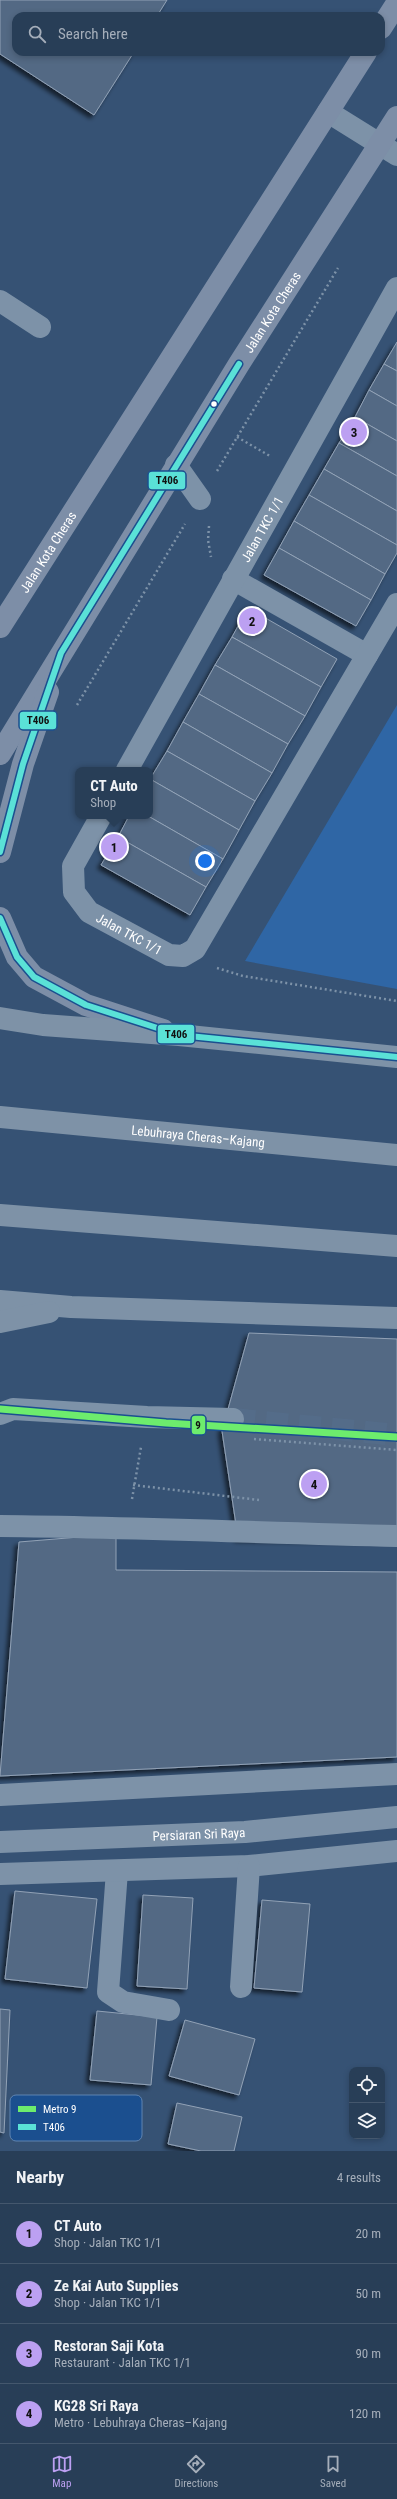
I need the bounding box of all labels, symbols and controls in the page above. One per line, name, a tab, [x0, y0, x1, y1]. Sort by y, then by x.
search box	[12, 12, 385, 56]
icon: search	[26, 23, 48, 45]
text: Search here	[58, 25, 128, 43]
street label: Jalan Kota Cheras	[241, 269, 304, 356]
unlabelled marker	[209, 399, 219, 409]
pin: 3	[341, 417, 367, 447]
line badge: T406	[148, 471, 186, 490]
text: T406	[156, 474, 179, 487]
street label: Jalan TKC 1/1	[238, 494, 287, 565]
street label: Jalan Kota Cheras	[17, 509, 80, 596]
pin: 2	[239, 606, 265, 636]
line badge: T406	[19, 711, 57, 730]
text: T406	[27, 714, 50, 727]
popup	[75, 767, 153, 819]
text: CT Auto	[90, 777, 138, 795]
text: Shop	[90, 795, 116, 810]
pin: 1	[101, 832, 127, 862]
your location	[195, 851, 215, 871]
street label: Jalan TKC 1/1	[94, 910, 164, 958]
line badge: T406	[157, 1024, 195, 1044]
text: T406	[165, 1028, 188, 1041]
street label: Lebuhraya Cheras–Kajang	[131, 1123, 265, 1150]
line badge: 9	[191, 1415, 206, 1435]
text: 9	[195, 1419, 201, 1432]
pin: 4	[301, 1469, 327, 1499]
street label: Persiaran Sri Raya	[152, 1825, 246, 1844]
map controls	[349, 2067, 385, 2139]
button: locate	[349, 2067, 385, 2103]
legend	[10, 2095, 142, 2141]
text: Metro 9	[43, 2103, 76, 2116]
button: layers	[349, 2103, 385, 2139]
text: T406	[43, 2121, 65, 2134]
text: Nearby	[16, 2167, 64, 2187]
text: 4 results	[337, 2170, 381, 2185]
text: CT Auto	[54, 2217, 102, 2235]
text: 1	[26, 2226, 32, 2241]
text: 20 m	[355, 2226, 381, 2241]
text: Shop · Jalan TKC 1/1	[54, 2235, 162, 2250]
text: Ze Kai Auto Supplies	[54, 2277, 178, 2295]
text: 2	[26, 2286, 32, 2301]
text: 50 m	[355, 2286, 381, 2301]
text: Shop · Jalan TKC 1/1	[54, 2295, 162, 2310]
text: Restoran Saji Kota	[54, 2337, 164, 2355]
text: 3	[26, 2346, 32, 2361]
text: 90 m	[355, 2346, 381, 2361]
text: Restaurant · Jalan TKC 1/1	[54, 2355, 191, 2370]
text: KG28 Sri Raya	[54, 2397, 139, 2415]
text: 4	[26, 2406, 32, 2421]
text: 120 m	[349, 2406, 381, 2421]
text: Metro · Lebuhraya Cheras–Kajang	[54, 2415, 227, 2430]
tab: Map	[51, 2453, 73, 2490]
tab: Directions	[174, 2453, 218, 2490]
tab: Saved	[320, 2453, 346, 2490]

